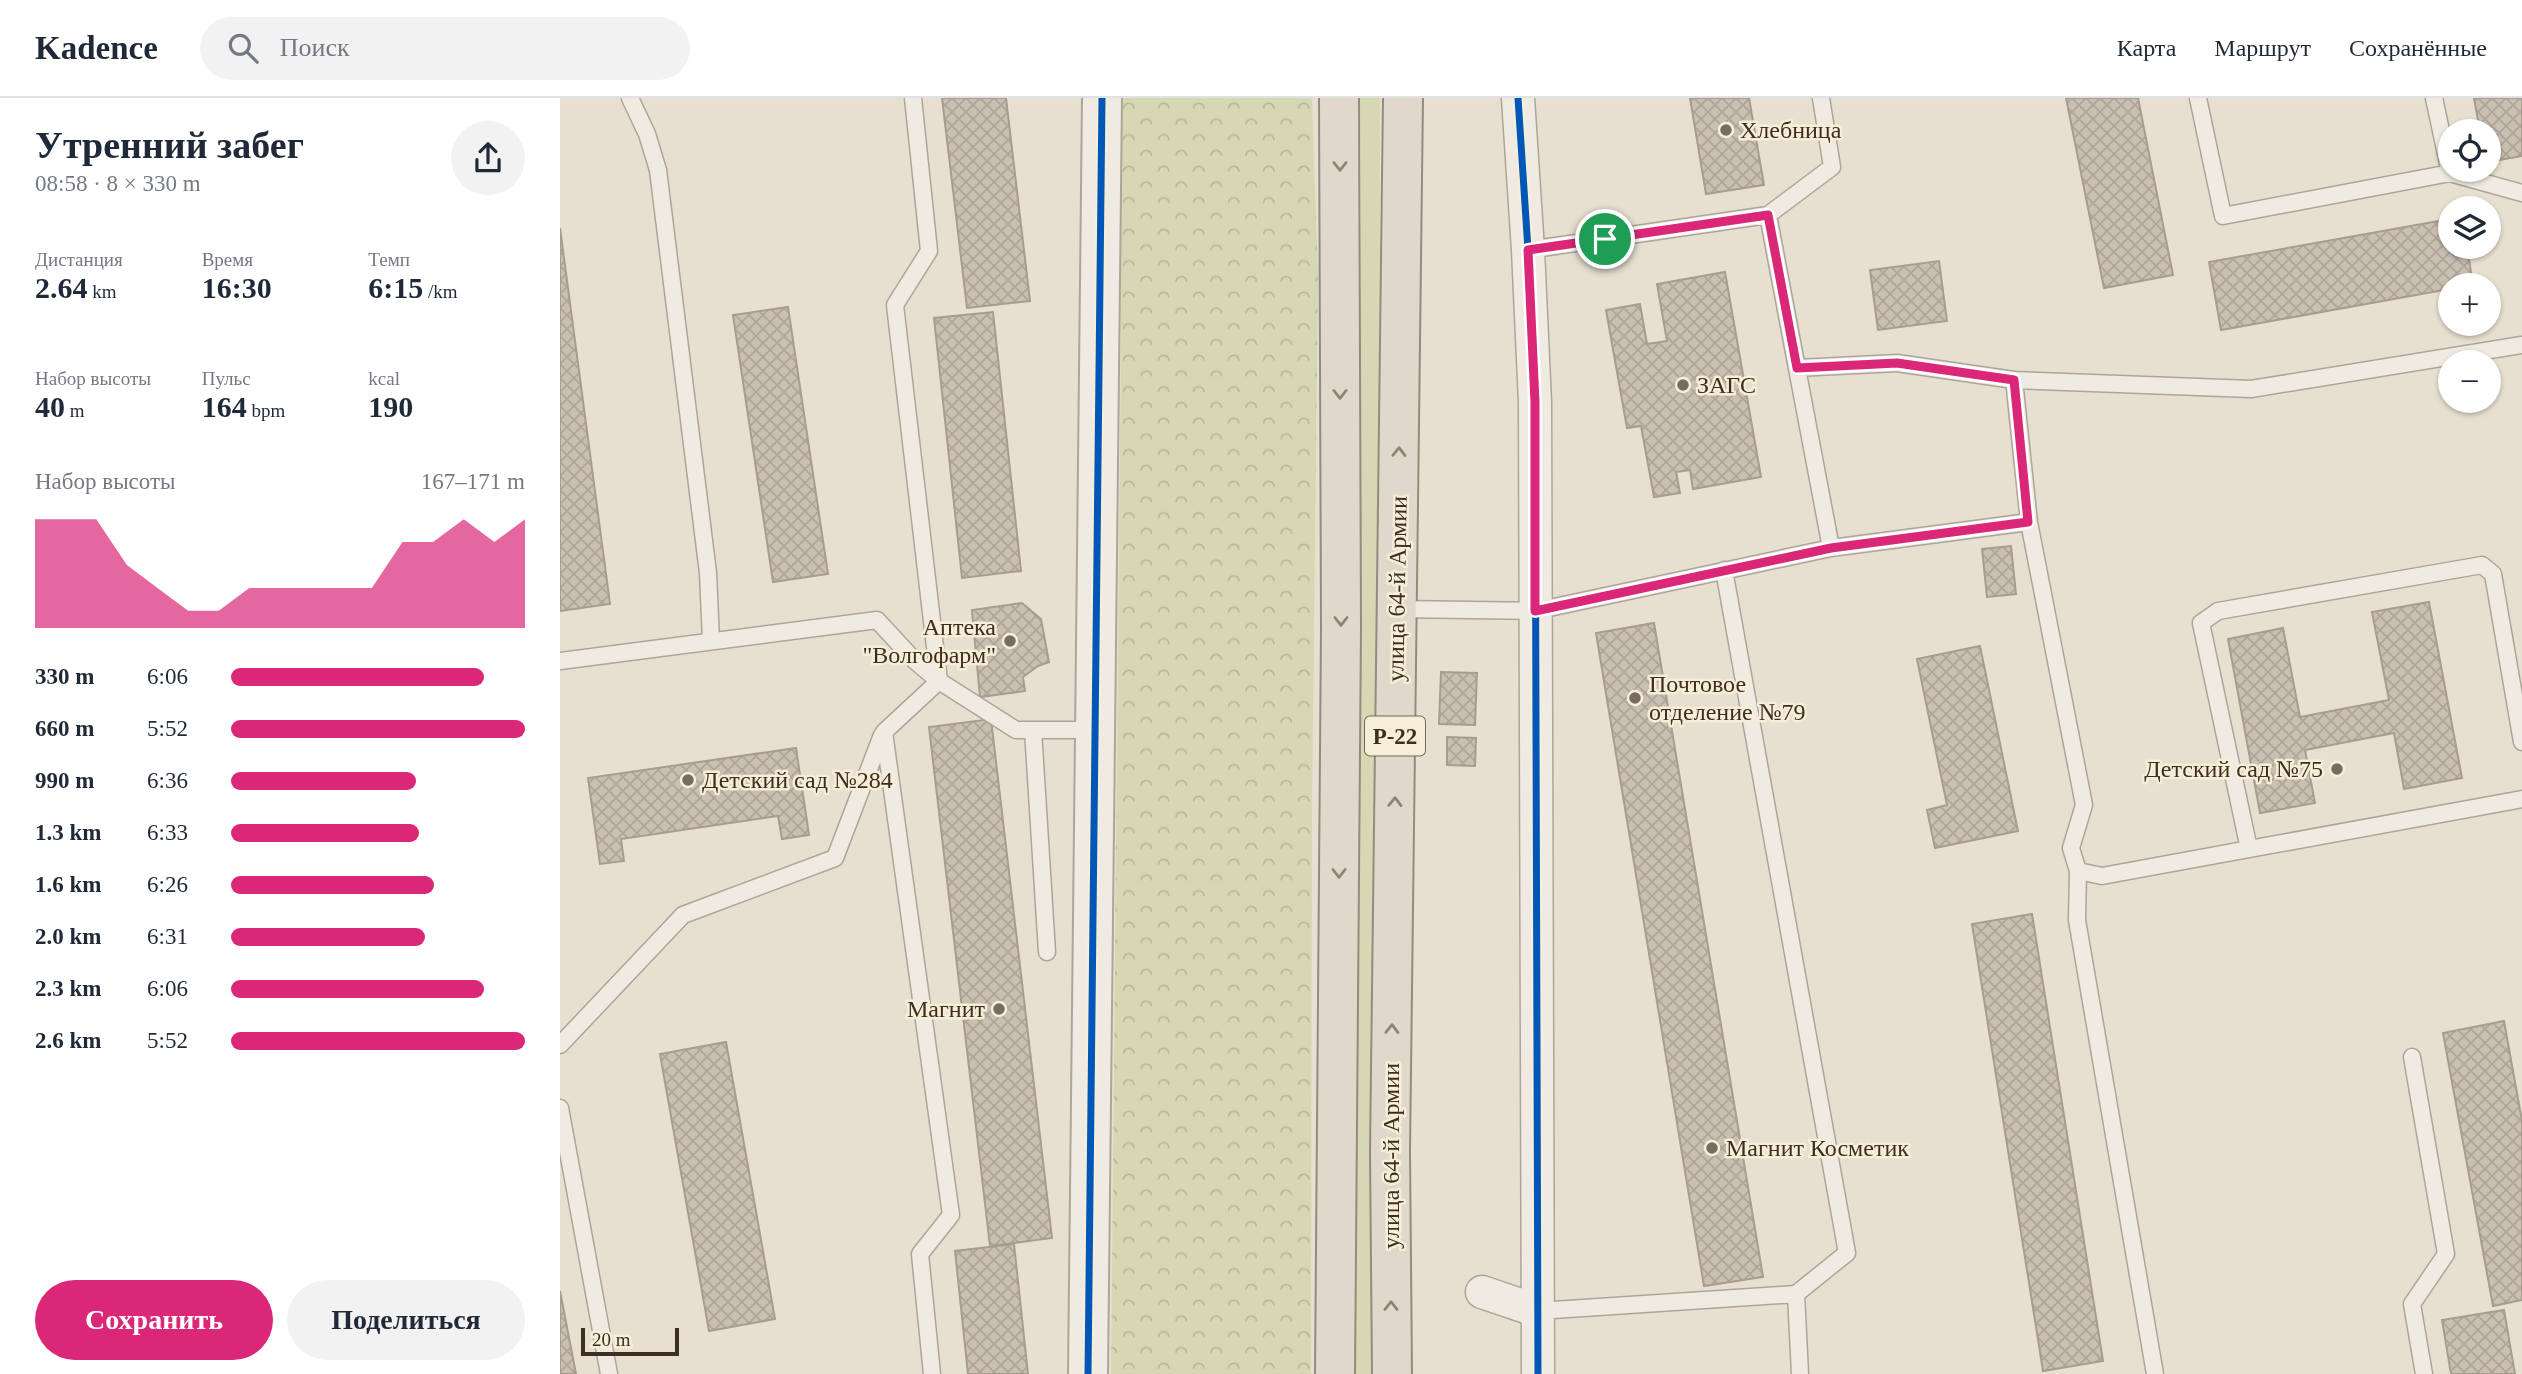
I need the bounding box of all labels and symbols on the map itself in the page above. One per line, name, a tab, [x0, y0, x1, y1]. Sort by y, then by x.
place label: Хлебница	[1740, 117, 1842, 143]
marker: Хлебница	[1718, 122, 1734, 138]
one-way arrow	[1332, 161, 1348, 172]
pin	[1575, 209, 1635, 269]
place label: ЗАГС	[1697, 372, 1756, 398]
marker: ЗАГС	[1675, 377, 1691, 393]
one-way arrow	[1332, 389, 1348, 399]
one-way arrow	[1391, 446, 1407, 457]
street label: улица 64-й Армии	[1382, 496, 1412, 682]
place label: Аптека "Волгофарм"	[862, 614, 996, 668]
one-way arrow	[1333, 616, 1349, 627]
marker: Аптека "Волгофарм"	[1002, 633, 1018, 649]
place label: Почтовое отделение №79	[1649, 671, 1806, 725]
marker: Почтовое отделение №79	[1627, 690, 1643, 706]
road number: Р-22	[1365, 716, 1425, 756]
place label: Детский сад №75	[2144, 756, 2323, 782]
marker: Детский сад №75	[2329, 761, 2345, 777]
place label: Детский сад №284	[702, 767, 893, 793]
marker: Детский сад №284	[680, 772, 696, 788]
one-way arrow	[1387, 796, 1402, 807]
one-way arrow	[1331, 868, 1347, 879]
place label: Магнит	[907, 996, 986, 1022]
marker: Магнит	[991, 1001, 1007, 1017]
one-way arrow	[1384, 1024, 1400, 1034]
street label: улица 64-й Армии	[1378, 1063, 1404, 1249]
place label: Магнит Косметик	[1726, 1135, 1909, 1161]
marker: Магнит Косметик	[1704, 1140, 1720, 1156]
one-way arrow	[1383, 1300, 1399, 1311]
scale bar	[581, 1325, 679, 1357]

